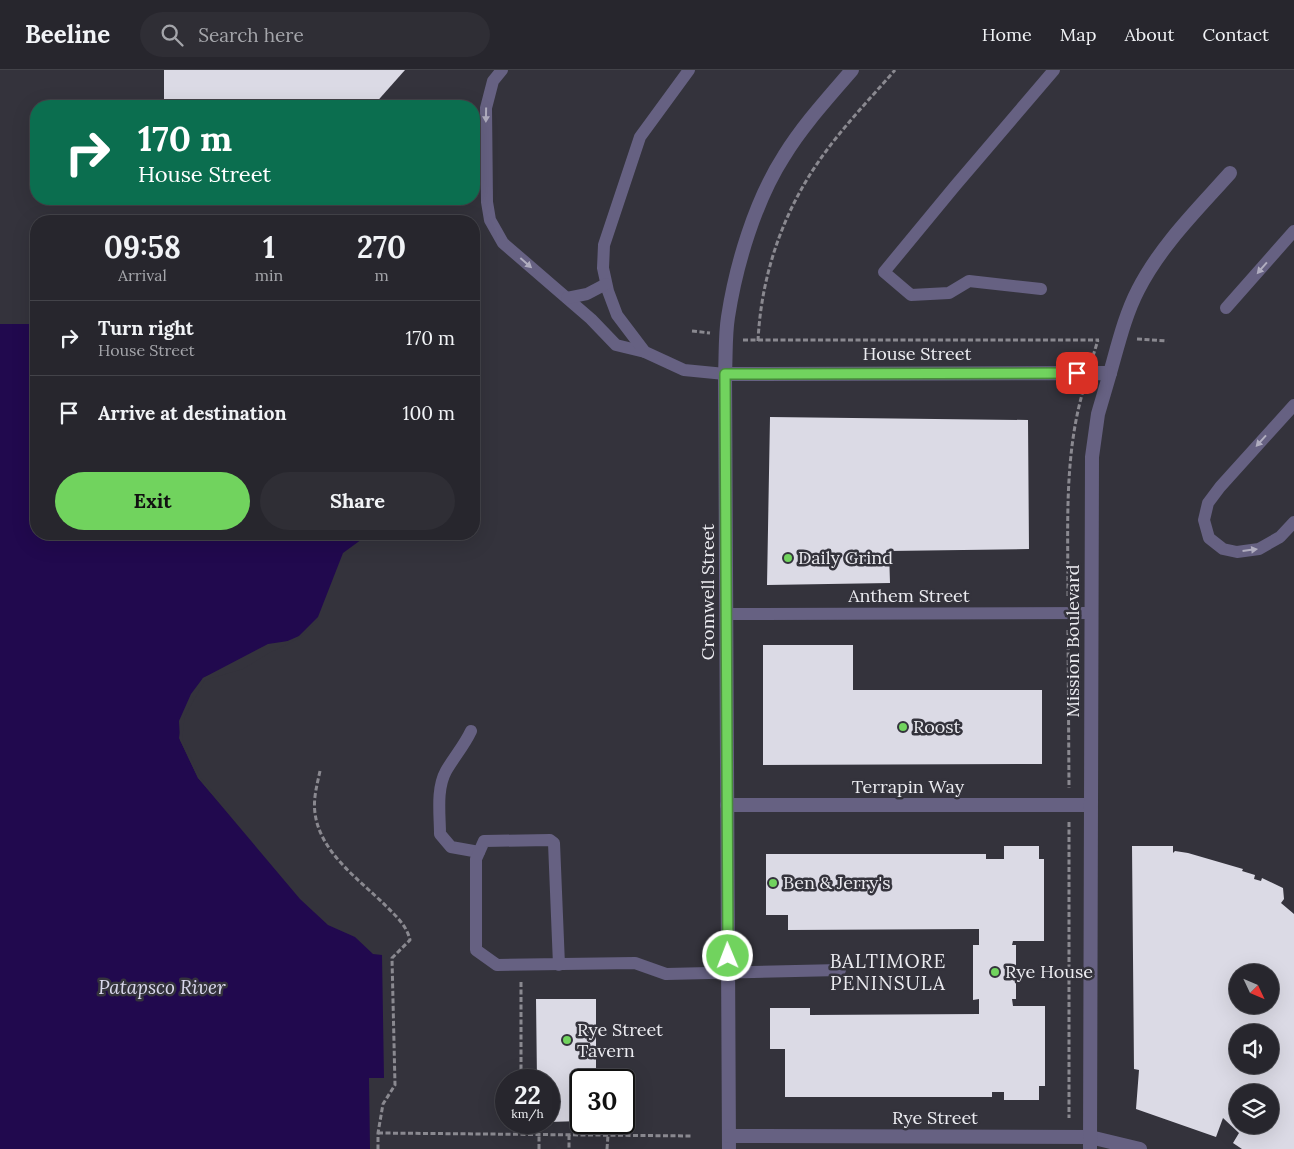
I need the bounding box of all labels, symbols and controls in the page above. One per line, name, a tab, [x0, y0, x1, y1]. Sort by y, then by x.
search box	[140, 12, 490, 57]
text: Beeline	[25, 19, 110, 50]
icon: search	[158, 21, 186, 49]
text: Search here	[198, 23, 304, 47]
text: Home	[982, 23, 1032, 46]
text: Map	[1060, 23, 1096, 46]
text: About	[1124, 23, 1174, 46]
text: Contact	[1202, 23, 1269, 46]
one-way arrow	[482, 107, 490, 123]
text: 170 m	[138, 116, 232, 161]
icon: right	[55, 120, 120, 185]
text: House Street	[138, 160, 271, 188]
text: 09:58	[104, 228, 181, 266]
text: 1	[263, 228, 275, 266]
text: 270	[357, 228, 406, 266]
one-way arrow	[520, 257, 533, 268]
one-way arrow	[1256, 261, 1268, 273]
text: Arrival	[118, 265, 167, 285]
text: min	[255, 265, 283, 285]
text: m	[374, 265, 389, 285]
text: Turn right	[98, 316, 194, 340]
icon: right	[55, 324, 83, 352]
text: 170 m	[406, 326, 455, 350]
text: House Street	[98, 340, 195, 360]
street label: House Street	[863, 342, 971, 365]
pin	[1056, 352, 1098, 394]
icon: arrive	[1063, 359, 1091, 387]
icon: arrive	[55, 399, 83, 427]
text: Arrive at destination	[98, 401, 287, 425]
text: 100 m	[403, 401, 455, 425]
one-way arrow	[1256, 435, 1267, 448]
button: Exit	[55, 472, 250, 530]
button: Share	[260, 472, 455, 530]
street label: Cromwell Street	[696, 524, 719, 660]
place label: Daily Grind	[798, 546, 893, 569]
one-way arrow	[1242, 546, 1258, 554]
marker: Daily Grind	[782, 552, 794, 564]
street label: Mission Boulevard	[1061, 564, 1084, 718]
street label: Anthem Street	[847, 584, 970, 607]
place label: Roost	[913, 715, 961, 738]
marker: Roost	[897, 721, 909, 733]
street label: Terrapin Way	[852, 775, 965, 798]
place label: Ben & Jerry's	[783, 871, 891, 894]
marker: Ben & Jerry's	[767, 877, 779, 889]
position arrow	[701, 929, 753, 981]
district label: BALTIMORE PENINSULA	[830, 949, 946, 995]
place label: Rye House	[1005, 960, 1093, 983]
north arrow	[1229, 964, 1279, 1014]
map controls	[1229, 964, 1279, 1134]
marker: Rye House	[989, 966, 1001, 978]
water label: Patapsco River	[98, 975, 226, 999]
place label: Rye Street Tavern	[577, 1018, 663, 1062]
button: sound	[1229, 1024, 1279, 1074]
marker: Rye Street Tavern	[561, 1034, 573, 1046]
speed limit sign: 30	[570, 1069, 635, 1134]
text: 22	[514, 1079, 541, 1111]
button: layers	[1229, 1084, 1279, 1134]
text: km/h	[511, 1106, 544, 1121]
street label: Rye Street	[892, 1106, 978, 1129]

